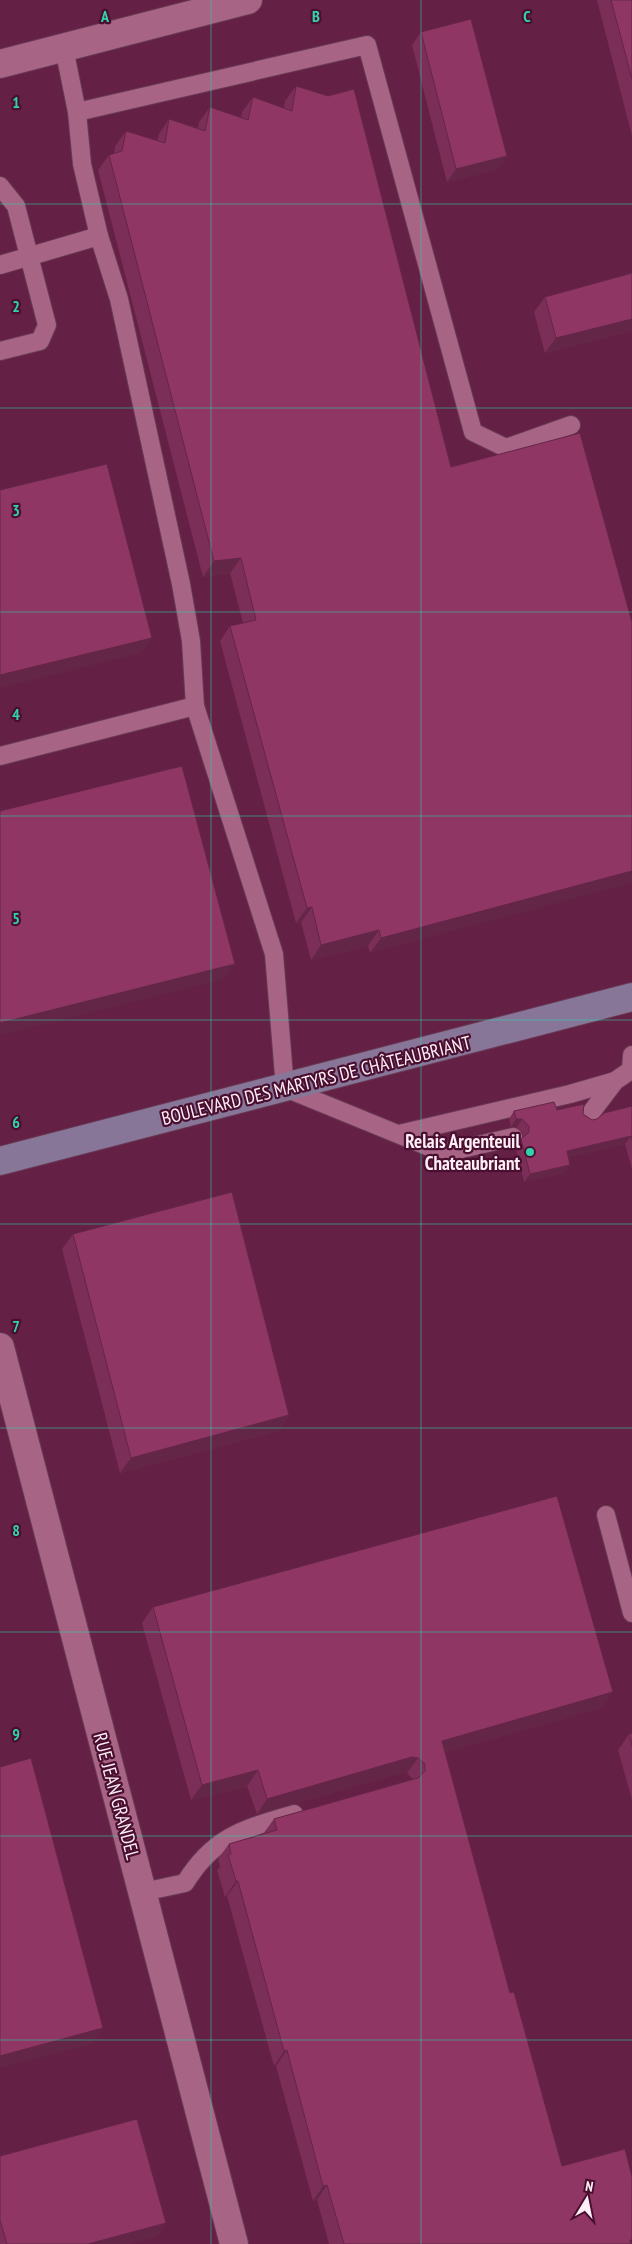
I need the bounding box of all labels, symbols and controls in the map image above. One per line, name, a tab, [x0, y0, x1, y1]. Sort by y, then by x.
text: A	[100, 6, 110, 26]
text: B	[312, 6, 320, 26]
text: C	[523, 6, 531, 26]
text: 1	[12, 92, 20, 112]
text: 2	[12, 296, 20, 316]
text: 3	[12, 500, 20, 520]
text: 4	[12, 704, 20, 724]
text: 5	[12, 908, 20, 928]
street label: BOULEVARD DES MARTYRS DE CHÂTEAUBRIANT	[159, 1030, 474, 1130]
text: 6	[12, 1112, 20, 1132]
place label: Relais Argenteuil Chateaubriant	[405, 1129, 520, 1175]
marker: Relais Argenteuil Chateaubriant	[524, 1146, 536, 1158]
text: 7	[12, 1316, 20, 1336]
text: 8	[12, 1520, 20, 1540]
text: 9	[12, 1724, 20, 1744]
street label: RUE JEAN GRANDEL	[89, 1730, 145, 1862]
north arrow	[562, 2174, 612, 2224]
text: N	[584, 2177, 595, 2196]

